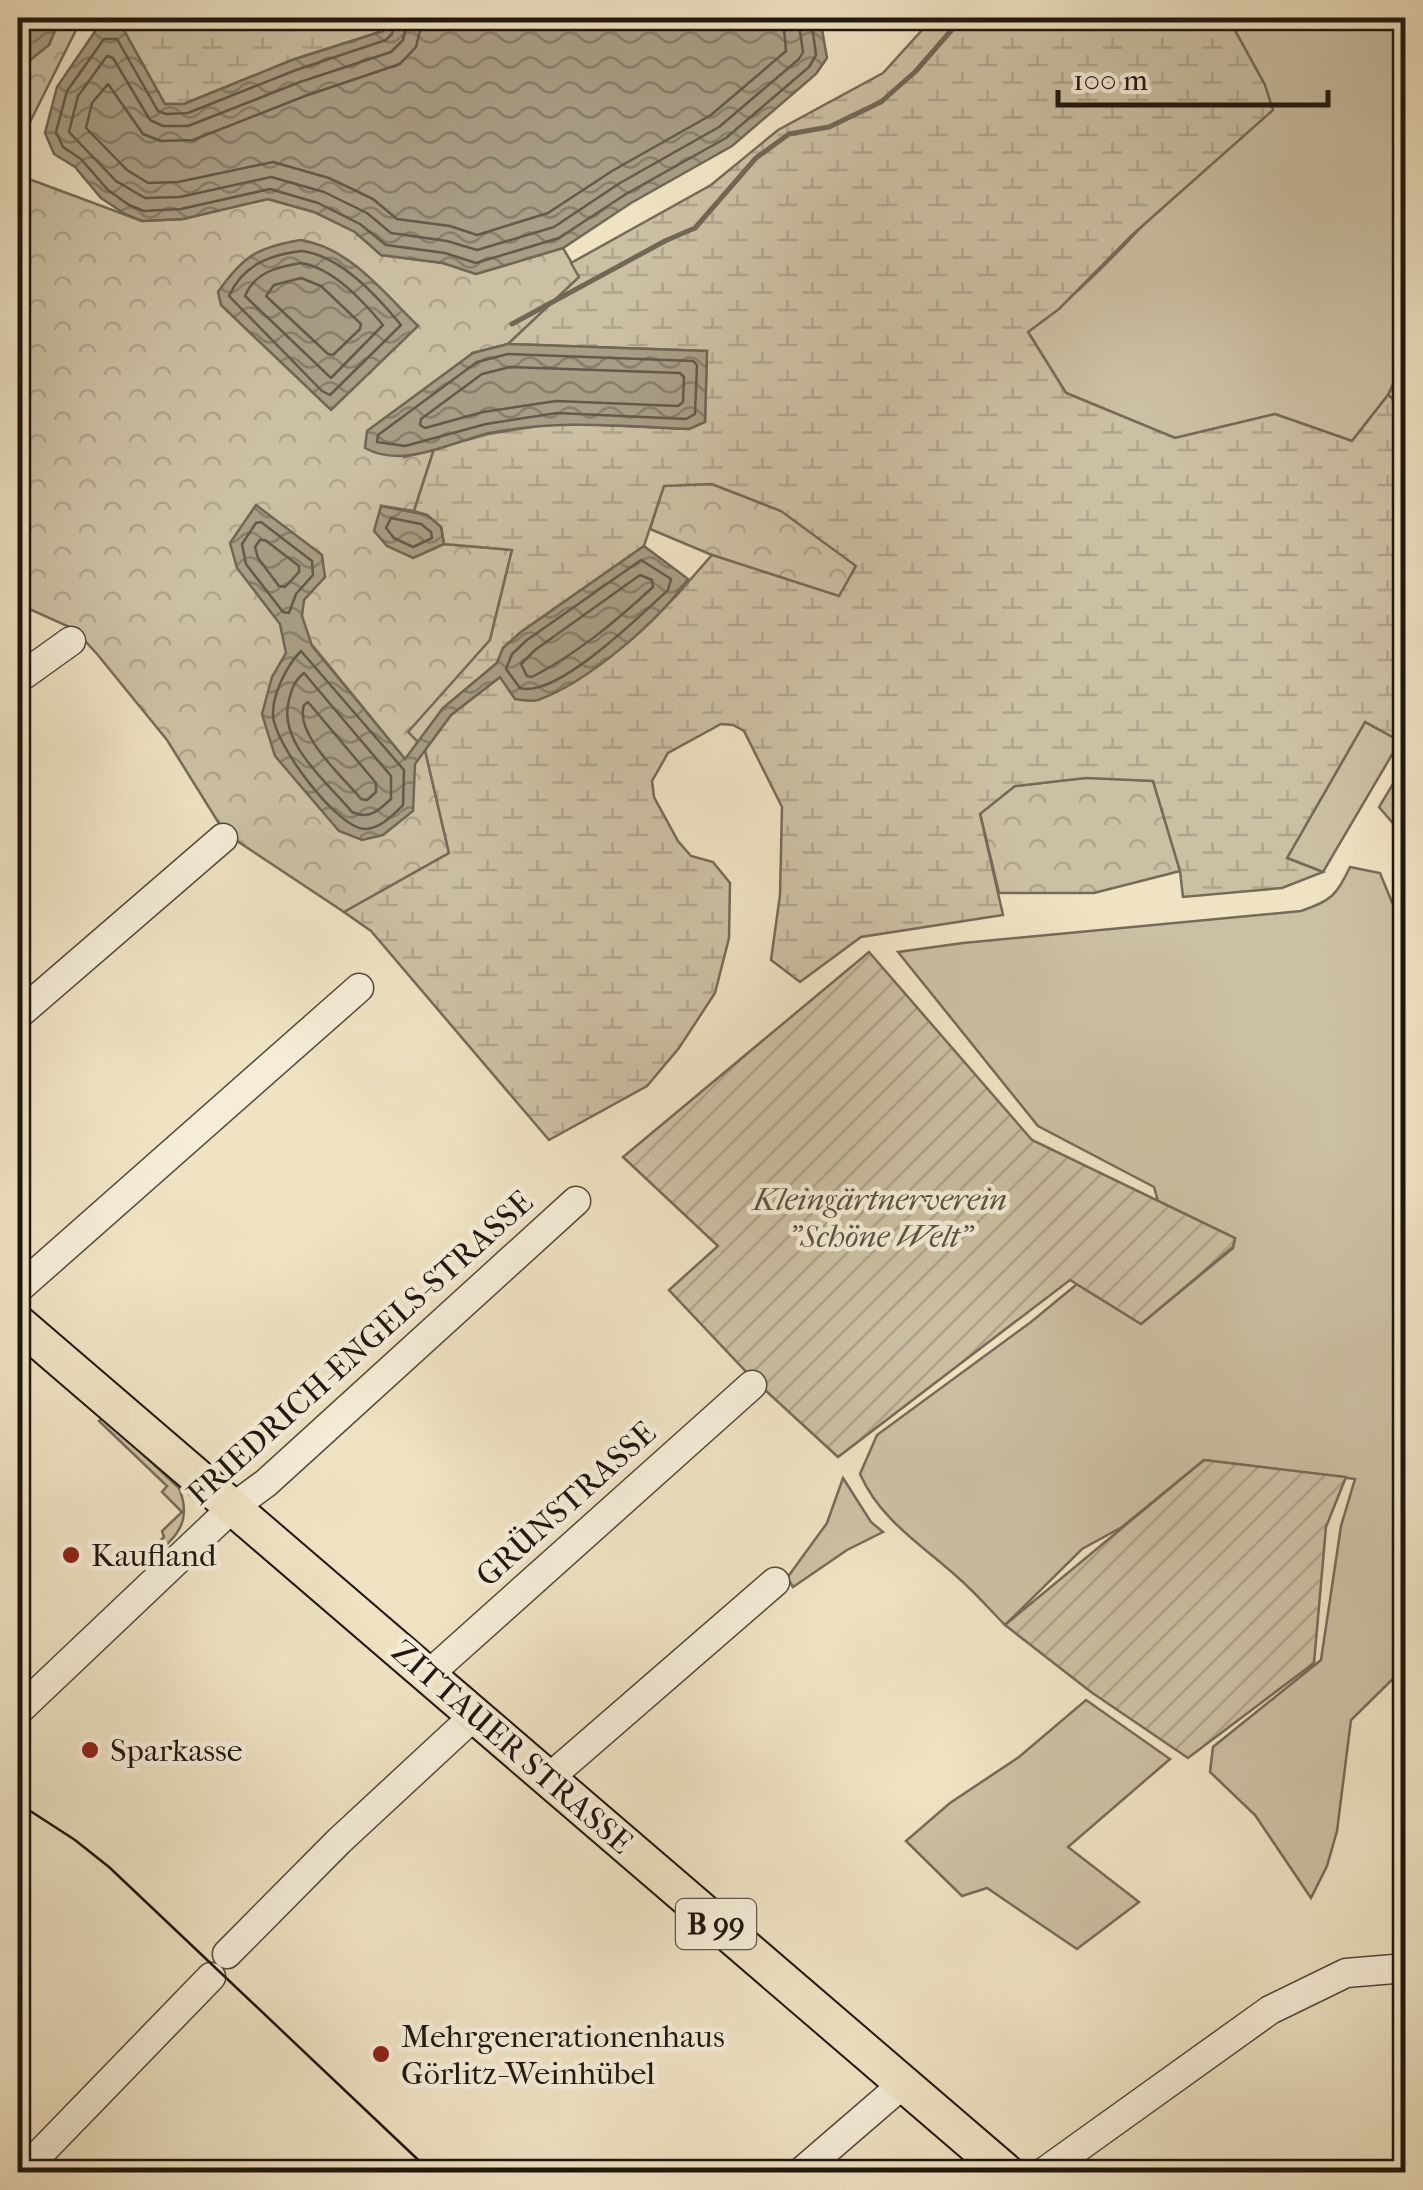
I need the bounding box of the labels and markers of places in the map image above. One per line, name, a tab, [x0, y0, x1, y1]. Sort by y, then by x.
place label: Kaufland	[91, 1537, 217, 1574]
marker: Kaufland	[60, 1544, 82, 1566]
place label: Sparkasse	[110, 1732, 243, 1769]
marker: Sparkasse	[79, 1739, 101, 1761]
place label: Mehrgenerationenhaus Görlitz-Weinhübel	[401, 2018, 725, 2092]
marker: Mehrgenerationenhaus Görlitz-Weinhübel	[370, 2043, 392, 2065]

